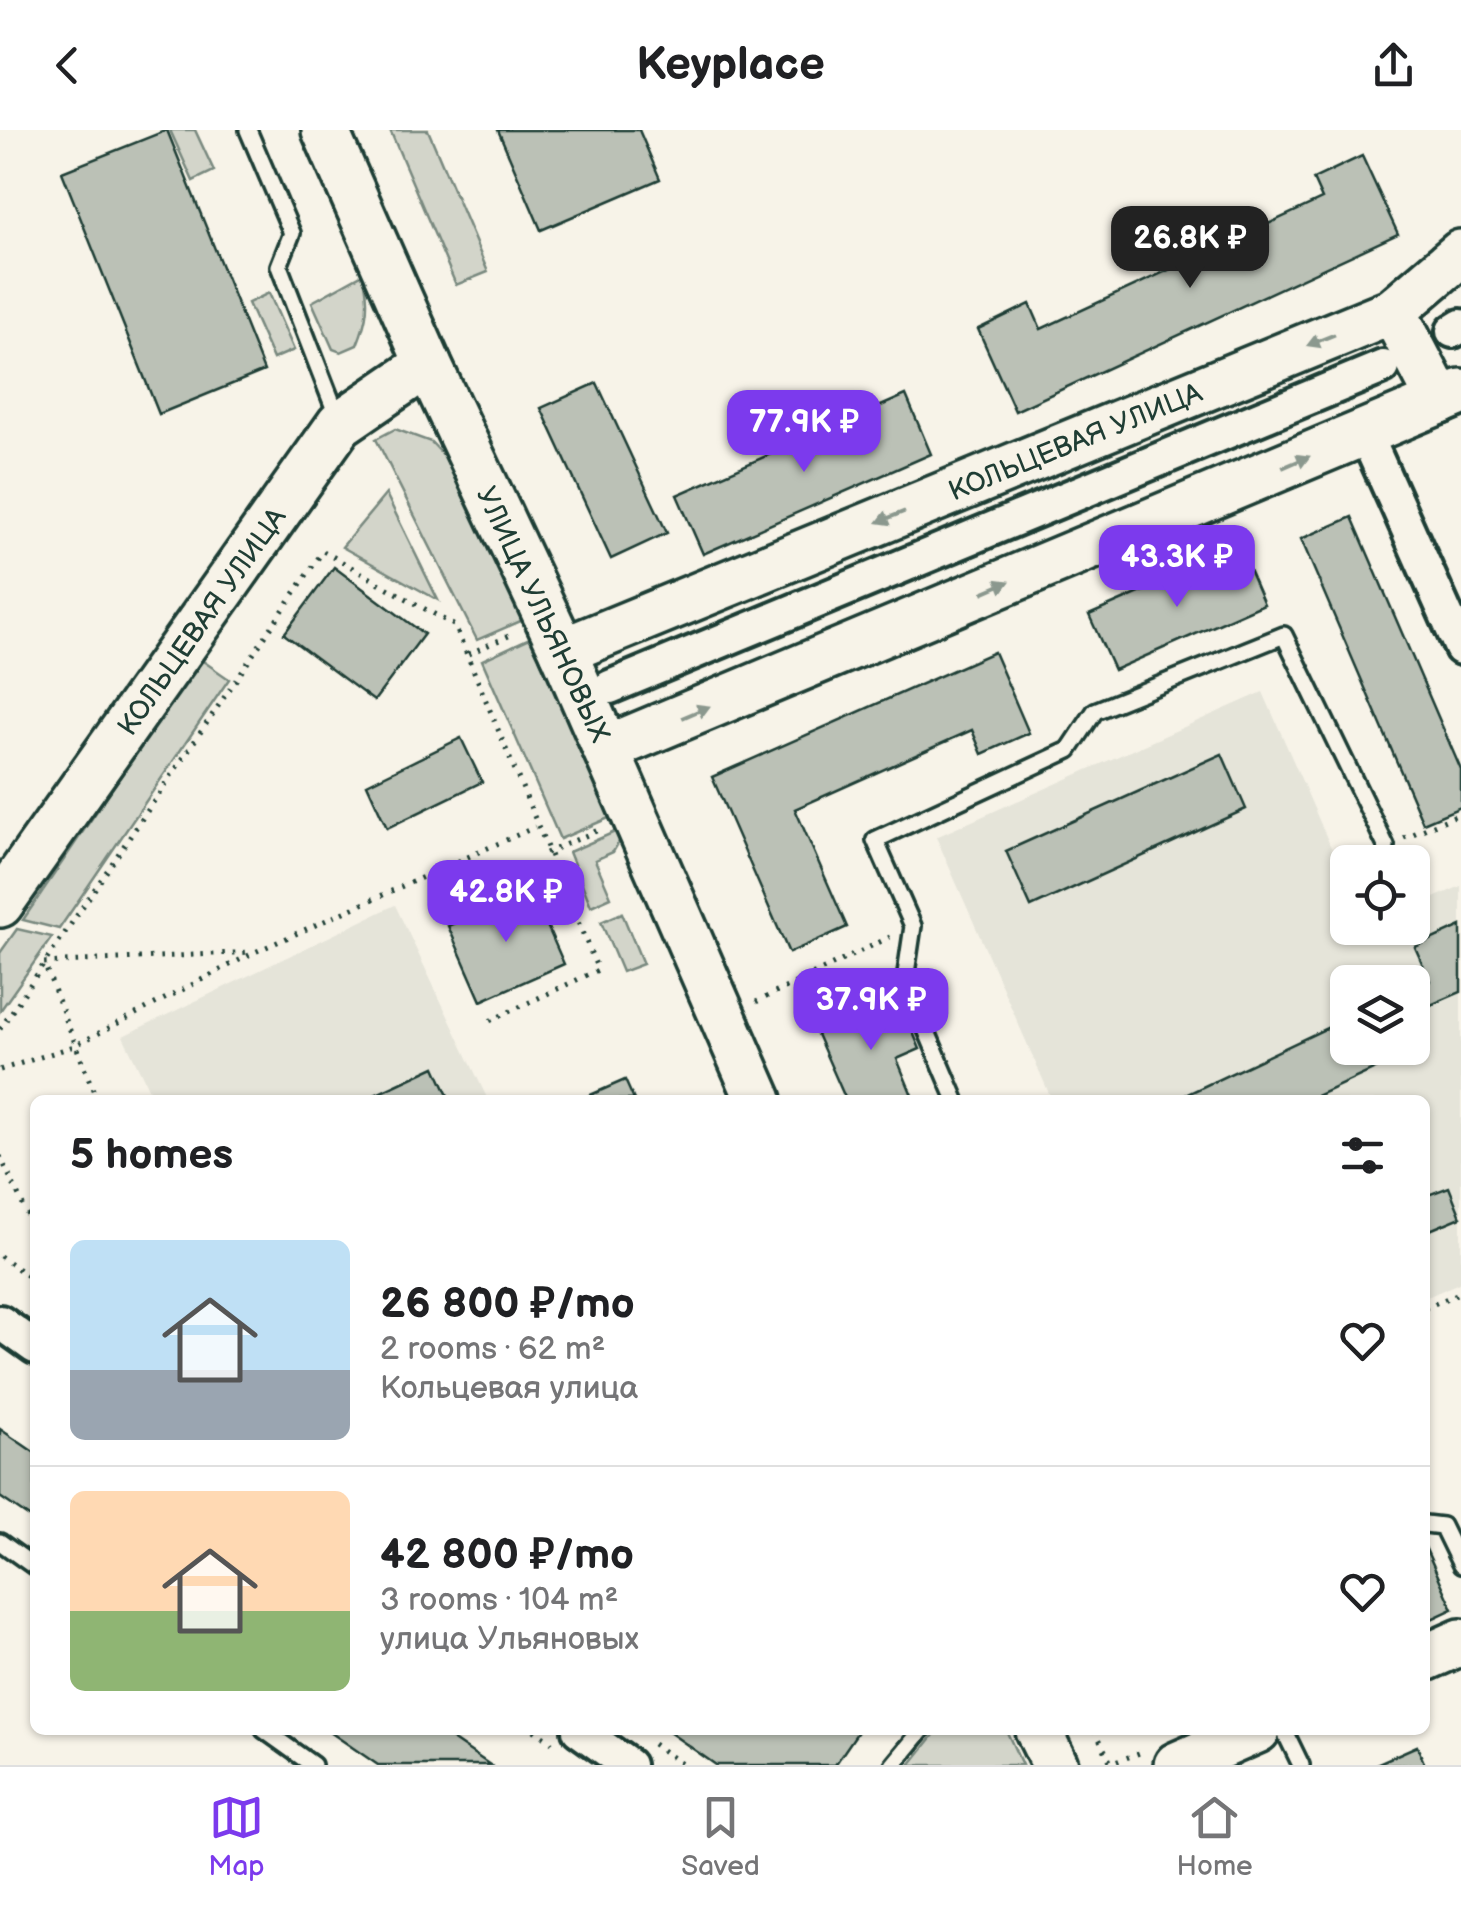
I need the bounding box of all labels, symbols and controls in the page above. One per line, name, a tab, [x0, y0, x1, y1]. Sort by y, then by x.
icon: back	[40, 38, 95, 93]
text: Keyplace	[636, 38, 825, 93]
icon: share	[1366, 38, 1421, 93]
pin: 26.8K ₽	[1098, 206, 1282, 291]
text: 26.8K ₽	[1133, 219, 1247, 258]
one-way arrow	[1306, 333, 1336, 349]
street label: КОЛЬЦЕВАЯ УЛИЦА	[944, 376, 1208, 508]
pin: 77.9K ₽	[712, 390, 896, 475]
text: 77.9K ₽	[749, 403, 859, 442]
one-way arrow	[1281, 454, 1311, 470]
street label: УЛИЦА УЛЬЯНОВЫХ	[469, 482, 616, 748]
street label: КОЛЬЦЕВАЯ УЛИЦА	[111, 501, 294, 742]
one-way arrow	[875, 509, 905, 525]
pin: 43.3K ₽	[1085, 525, 1269, 610]
text: 43.3K ₽	[1121, 538, 1233, 577]
one-way arrow	[981, 579, 1011, 595]
one-way arrow	[681, 704, 711, 720]
map controls	[1330, 845, 1430, 1065]
button: locate	[1330, 845, 1430, 945]
pin: 42.8K ₽	[414, 860, 598, 945]
text: 42.8K ₽	[449, 873, 563, 912]
button: layers	[1330, 965, 1430, 1065]
pin: 37.9K ₽	[779, 968, 963, 1053]
text: 37.9K ₽	[815, 981, 927, 1020]
icon: filters	[1335, 1128, 1390, 1183]
text: 5 homes	[70, 1130, 233, 1181]
text: 26 800 ₽/mo	[380, 1279, 635, 1330]
icon: home	[150, 1280, 270, 1400]
icon: heart	[1335, 1313, 1390, 1368]
text: 2 rooms · 62 m²	[380, 1330, 605, 1369]
text: Кольцевая улица	[380, 1369, 638, 1408]
text: 42 800 ₽/mo	[380, 1530, 634, 1581]
icon: home	[150, 1531, 270, 1651]
icon: heart	[1335, 1564, 1390, 1619]
text: 3 rooms · 104 m²	[380, 1581, 618, 1620]
text: улица Ульяновых	[380, 1620, 639, 1659]
tab: Map	[208, 1790, 265, 1883]
tab: Saved	[681, 1790, 760, 1883]
tab: Home	[1177, 1790, 1253, 1883]

